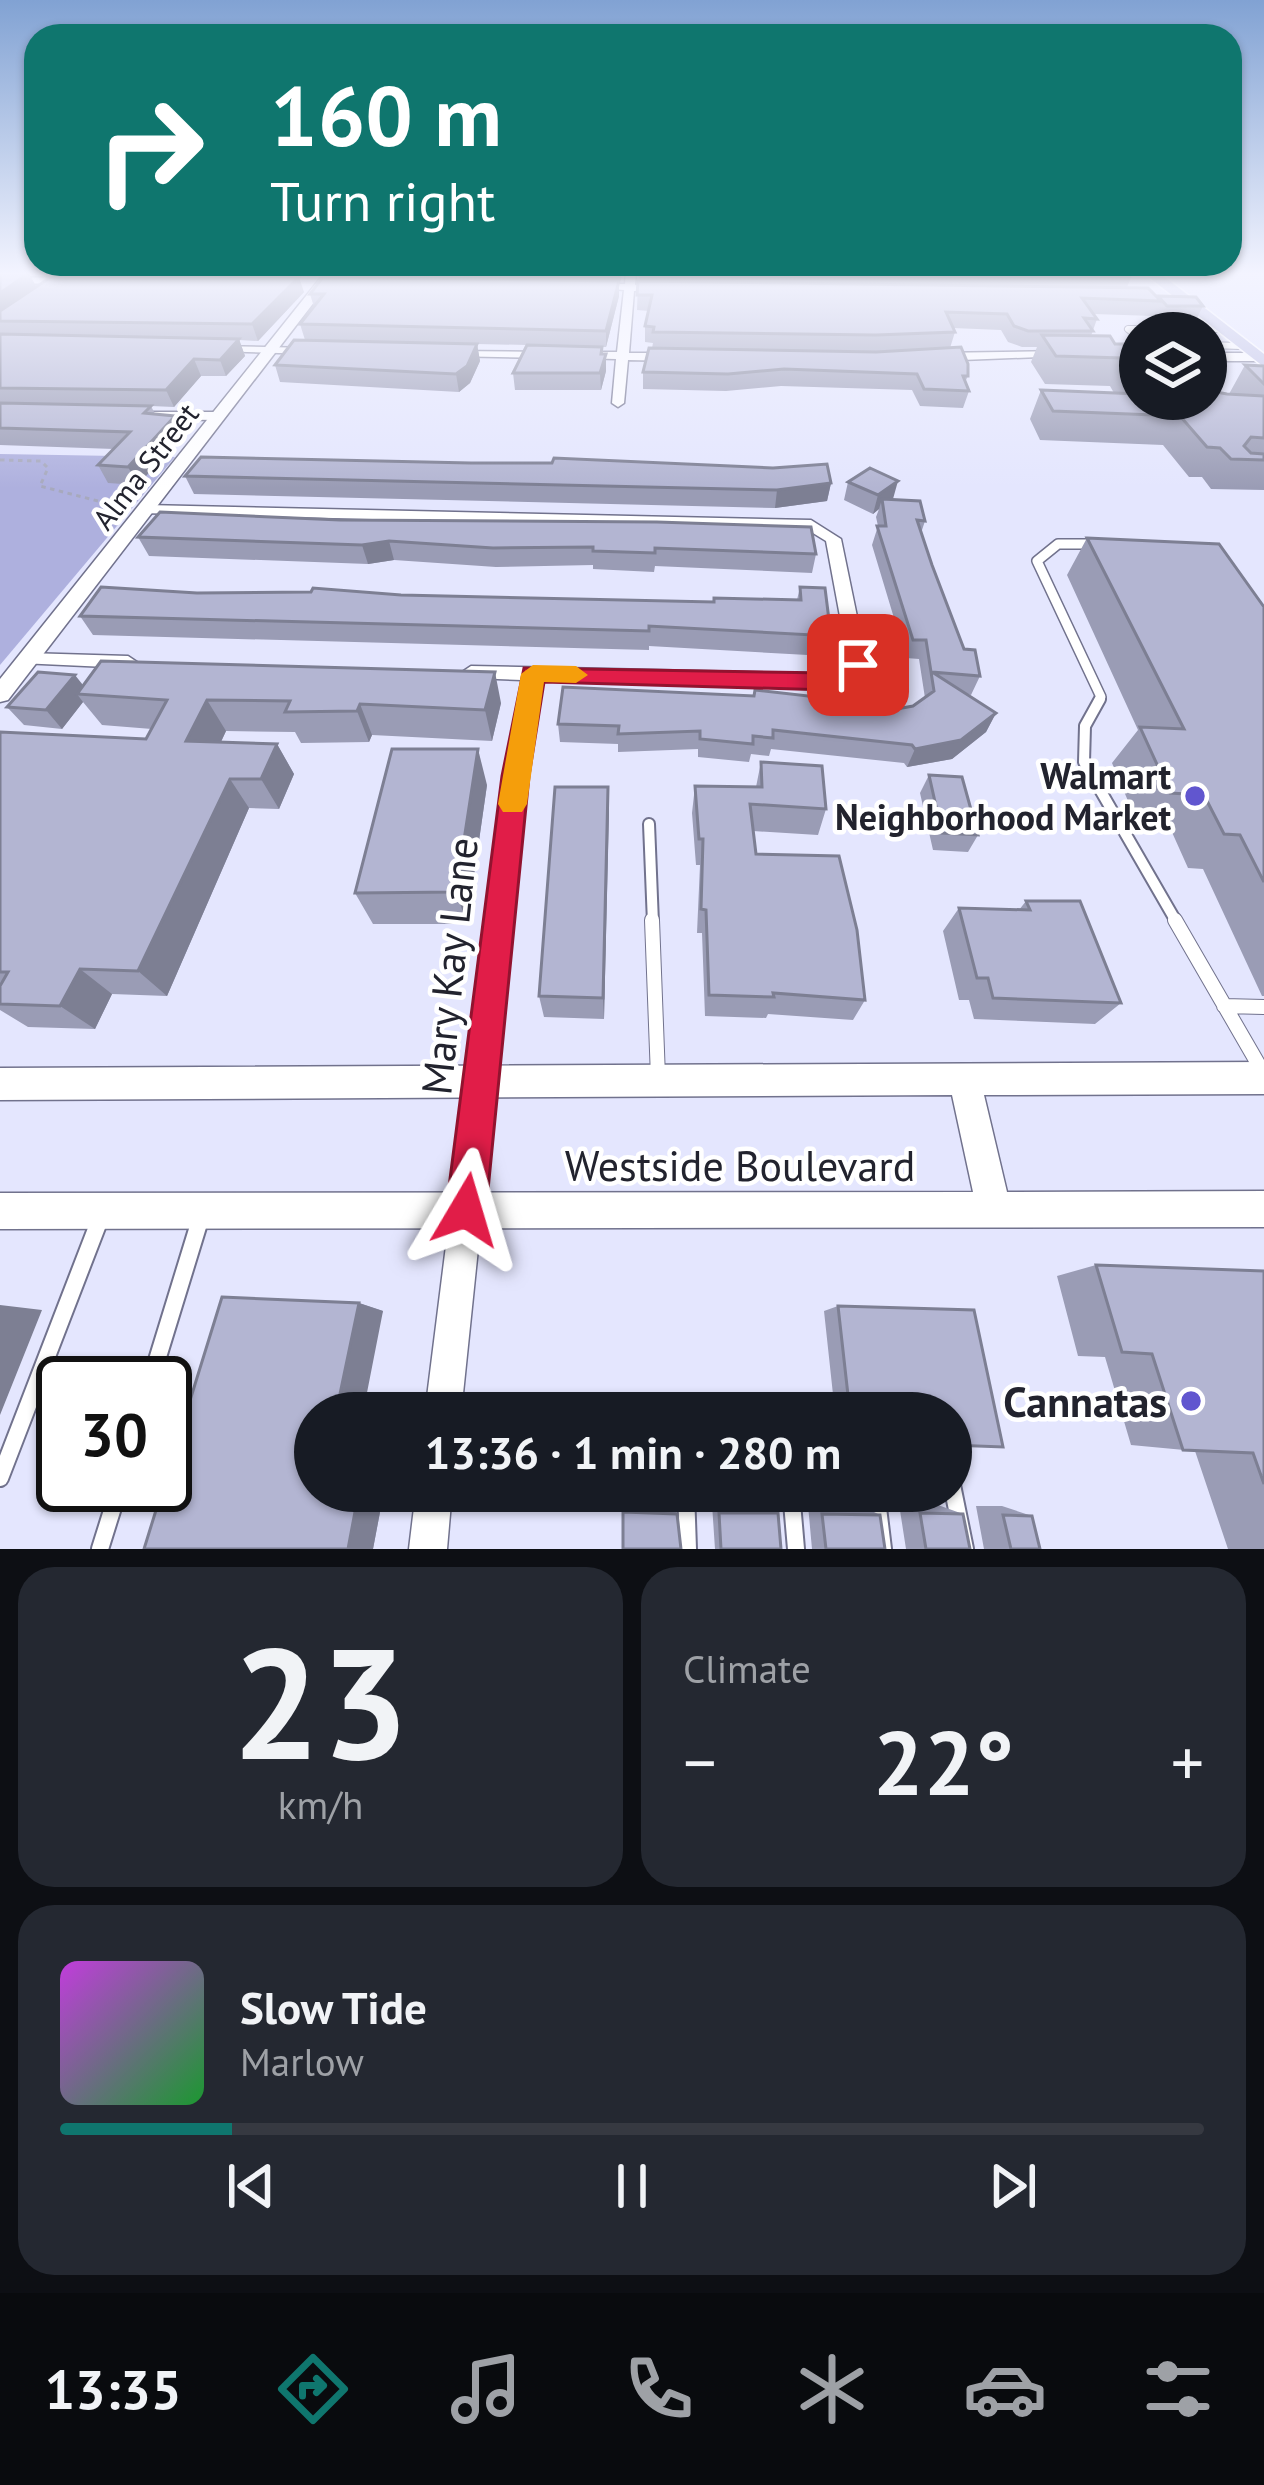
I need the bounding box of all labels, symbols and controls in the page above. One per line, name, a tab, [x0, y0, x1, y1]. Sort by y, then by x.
text: 160 m	[270, 60, 502, 169]
icon: right	[72, 72, 228, 228]
text: Turn right	[270, 166, 495, 236]
map controls	[1119, 312, 1227, 420]
button: layers	[1119, 312, 1227, 420]
street label: Alma Street	[83, 395, 207, 537]
pin	[807, 614, 909, 716]
icon: arrive	[825, 632, 891, 698]
place label: Walmart Neighborhood Market	[835, 752, 1171, 840]
marker: Walmart Neighborhood Market	[1182, 783, 1208, 809]
street label: Mary Kay Lane	[408, 835, 490, 1097]
street label: Westside Boulevard	[565, 1138, 915, 1193]
position arrow	[403, 1147, 529, 1273]
speed limit sign: 30	[36, 1356, 192, 1512]
place label: Cannatas	[1003, 1374, 1167, 1429]
marker: Cannatas	[1178, 1388, 1204, 1414]
text: 13:36 · 1 min · 280 m	[425, 1423, 841, 1481]
text: 23	[232, 1600, 409, 1802]
text: Climate	[683, 1643, 811, 1694]
text: 22°	[873, 1703, 1014, 1820]
text: −	[683, 1719, 716, 1804]
text: +	[1171, 1719, 1204, 1804]
text: km/h	[278, 1779, 363, 1830]
text: Slow Tide	[240, 1978, 427, 2036]
text: Marlow	[240, 2036, 364, 2087]
icon: previous	[218, 2153, 284, 2219]
icon: pause	[599, 2153, 665, 2219]
icon: next	[980, 2153, 1046, 2219]
icon: directions	[271, 2347, 355, 2431]
icon: music	[444, 2347, 528, 2431]
icon: phone	[617, 2347, 701, 2431]
icon: climate	[790, 2347, 874, 2431]
icon: car	[963, 2347, 1047, 2431]
icon: filters	[1136, 2347, 1220, 2431]
text: 13:35	[45, 2354, 182, 2424]

